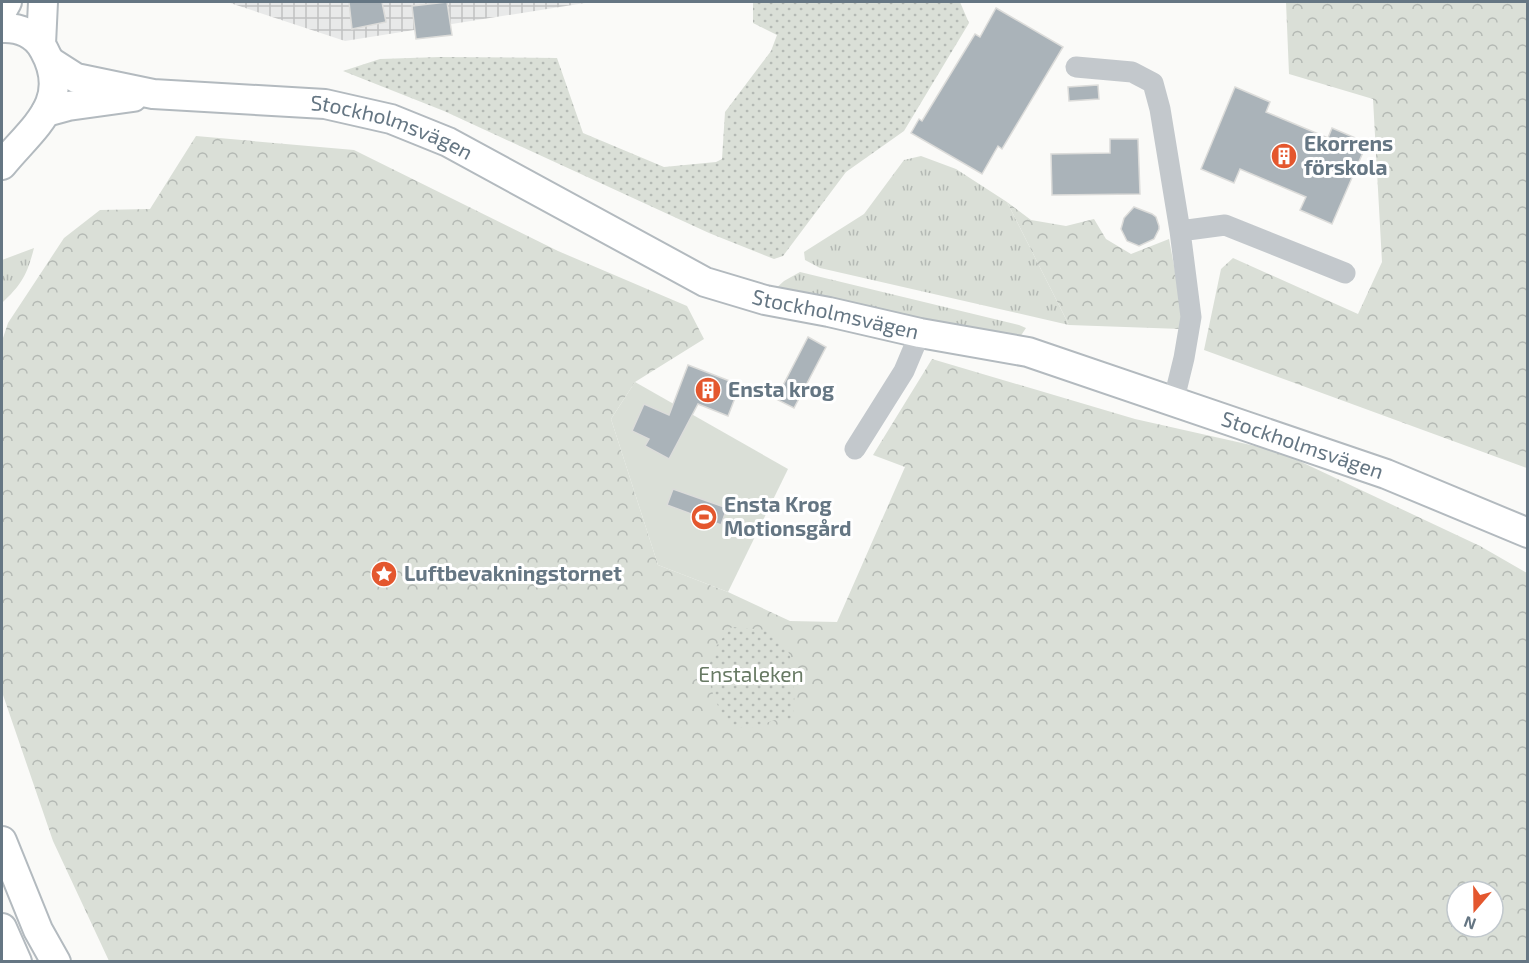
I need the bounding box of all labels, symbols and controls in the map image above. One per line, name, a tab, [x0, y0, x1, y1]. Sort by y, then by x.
street label: Stockholmsvägen	[310, 89, 478, 164]
place label: Ekorrens förskola	[1304, 130, 1393, 179]
building icon: Ekorrens förskola	[1269, 141, 1299, 171]
street label: Stockholmsvägen	[749, 283, 921, 343]
building icon: Ensta krog	[693, 375, 723, 405]
place label: Ensta krog	[728, 376, 834, 401]
street label: Stockholmsvägen	[1218, 405, 1387, 483]
place label: Ensta Krog Motionsgård	[724, 491, 852, 540]
sports icon: Ensta Krog Motionsgård	[689, 502, 719, 532]
place icon: Luftbevakningstornet	[369, 559, 399, 589]
place label: Luftbevakningstornet	[404, 560, 622, 585]
park label: Enstaleken	[698, 661, 804, 686]
north arrow	[1445, 879, 1505, 939]
text: N	[1461, 913, 1478, 934]

